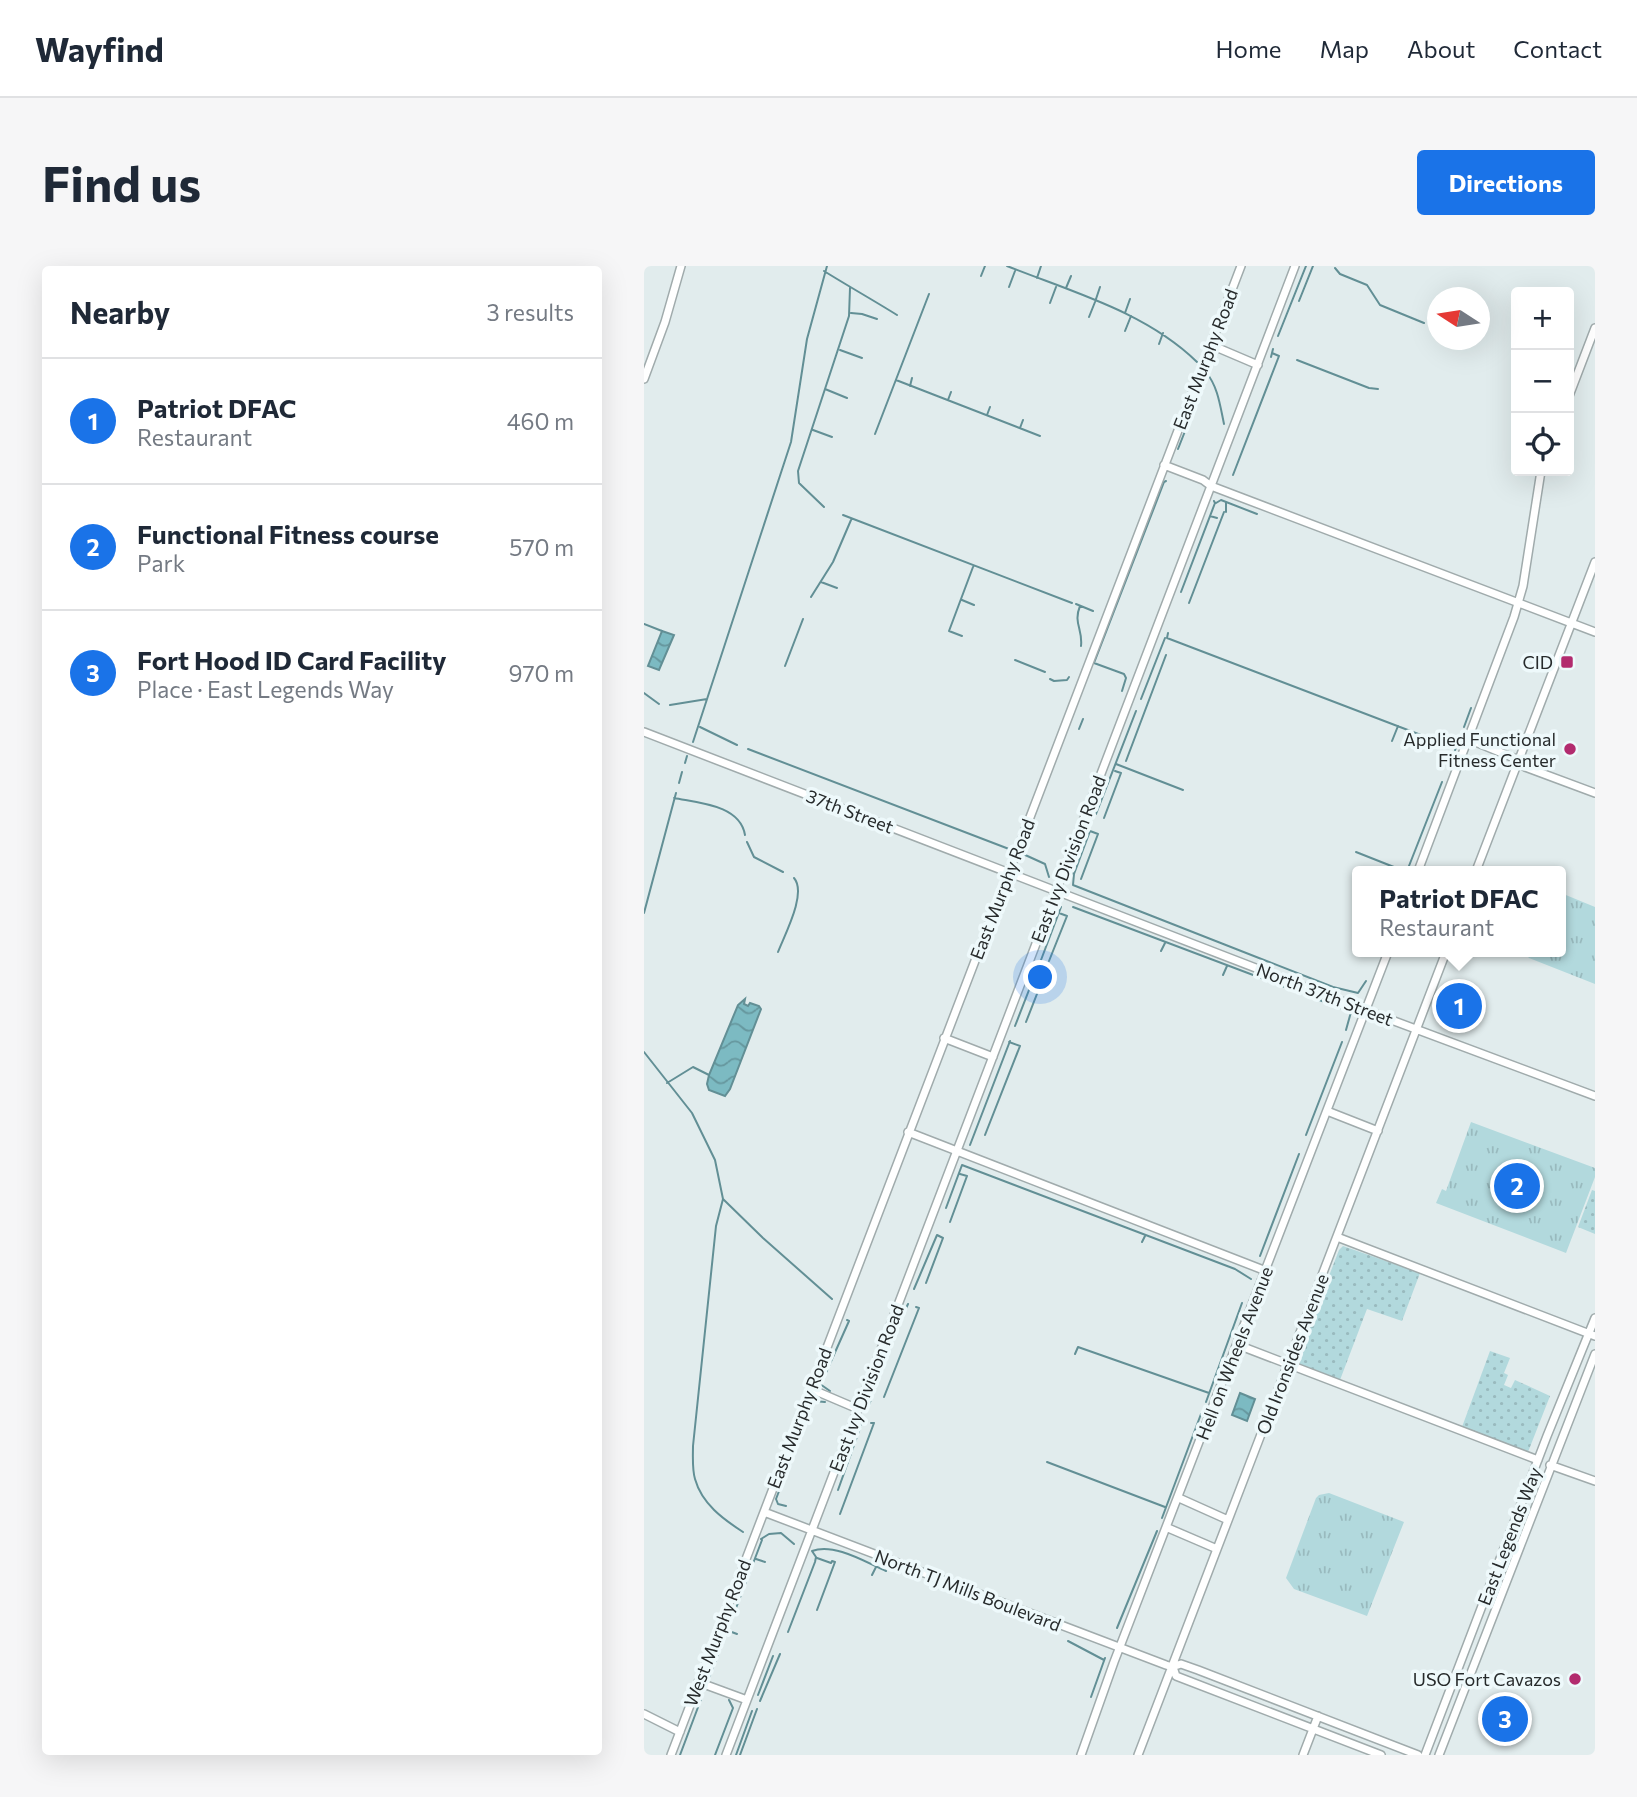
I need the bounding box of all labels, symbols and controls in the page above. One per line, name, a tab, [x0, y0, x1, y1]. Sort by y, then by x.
text: Wayfind	[35, 28, 164, 69]
text: Home	[1216, 34, 1282, 63]
text: Map	[1320, 34, 1369, 63]
text: About	[1407, 34, 1475, 63]
text: Contact	[1513, 34, 1602, 63]
button: Directions	[1417, 150, 1595, 215]
text: Find us	[42, 152, 201, 212]
street label: East Murphy Road	[1168, 285, 1242, 433]
north arrow	[1427, 287, 1490, 350]
map controls	[1511, 287, 1574, 476]
button: +	[1511, 287, 1574, 350]
text: Nearby	[70, 293, 170, 330]
text: 3 results	[487, 298, 574, 326]
button: −	[1511, 350, 1574, 413]
text: Patriot DFAC	[137, 392, 297, 423]
text: 1	[88, 407, 98, 435]
text: 460 m	[507, 407, 574, 435]
button: locate	[1511, 413, 1574, 476]
text: Restaurant	[137, 423, 252, 451]
text: Functional Fitness course	[137, 518, 439, 549]
text: 2	[86, 533, 100, 561]
text: 570 m	[509, 533, 574, 561]
text: Park	[137, 549, 185, 577]
text: Fort Hood ID Card Facility	[137, 644, 447, 675]
place label: CID	[1522, 651, 1553, 673]
marker: CID	[1559, 654, 1575, 670]
text: 3	[86, 659, 100, 687]
text: 970 m	[509, 659, 574, 687]
text: Place · East Legends Way	[137, 675, 394, 703]
place label: Applied Functional Fitness Center	[1403, 728, 1556, 771]
marker: Applied Functional Fitness Center	[1562, 741, 1578, 757]
street label: East Ivy Division Road	[1026, 772, 1110, 946]
street label: 37th Street	[803, 784, 897, 838]
street label: East Murphy Road	[965, 815, 1039, 963]
popup	[1352, 866, 1566, 957]
text: Patriot DFAC	[1379, 882, 1539, 913]
text: Restaurant	[1379, 913, 1494, 941]
street label: North 37th Street	[1254, 958, 1396, 1030]
your location	[1023, 960, 1057, 994]
pin: 1	[1436, 980, 1482, 1032]
pin: 2	[1494, 1160, 1540, 1212]
street label: Hell on Wheels Avenue	[1191, 1263, 1277, 1443]
street label: Old Ironsides Avenue	[1251, 1270, 1333, 1438]
street label: East Ivy Division Road	[824, 1301, 908, 1475]
street label: East Murphy Road	[762, 1344, 836, 1492]
street label: East Legends Way	[1473, 1464, 1545, 1608]
street label: North TJ Mills Boulevard	[872, 1544, 1064, 1636]
street label: West Murphy Road	[679, 1556, 755, 1710]
place label: USO Fort Cavazos	[1413, 1668, 1561, 1690]
marker: USO Fort Cavazos	[1567, 1671, 1583, 1687]
pin: 3	[1482, 1693, 1528, 1745]

